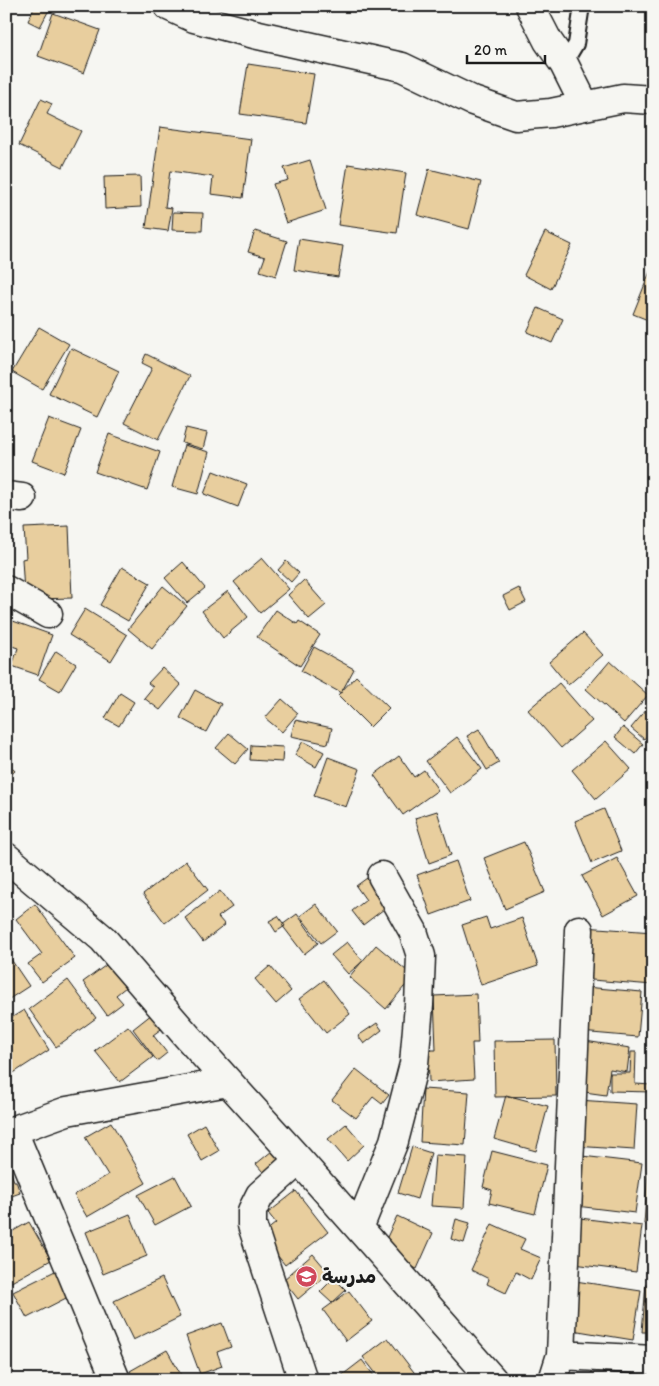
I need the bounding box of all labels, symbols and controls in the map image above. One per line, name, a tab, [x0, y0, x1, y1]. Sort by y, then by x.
scale bar	[467, 32, 544, 64]
text: 20 m	[474, 41, 508, 59]
school or university icon: مدرسة	[294, 1264, 318, 1288]
place label: مدرسة	[322, 1265, 376, 1288]

